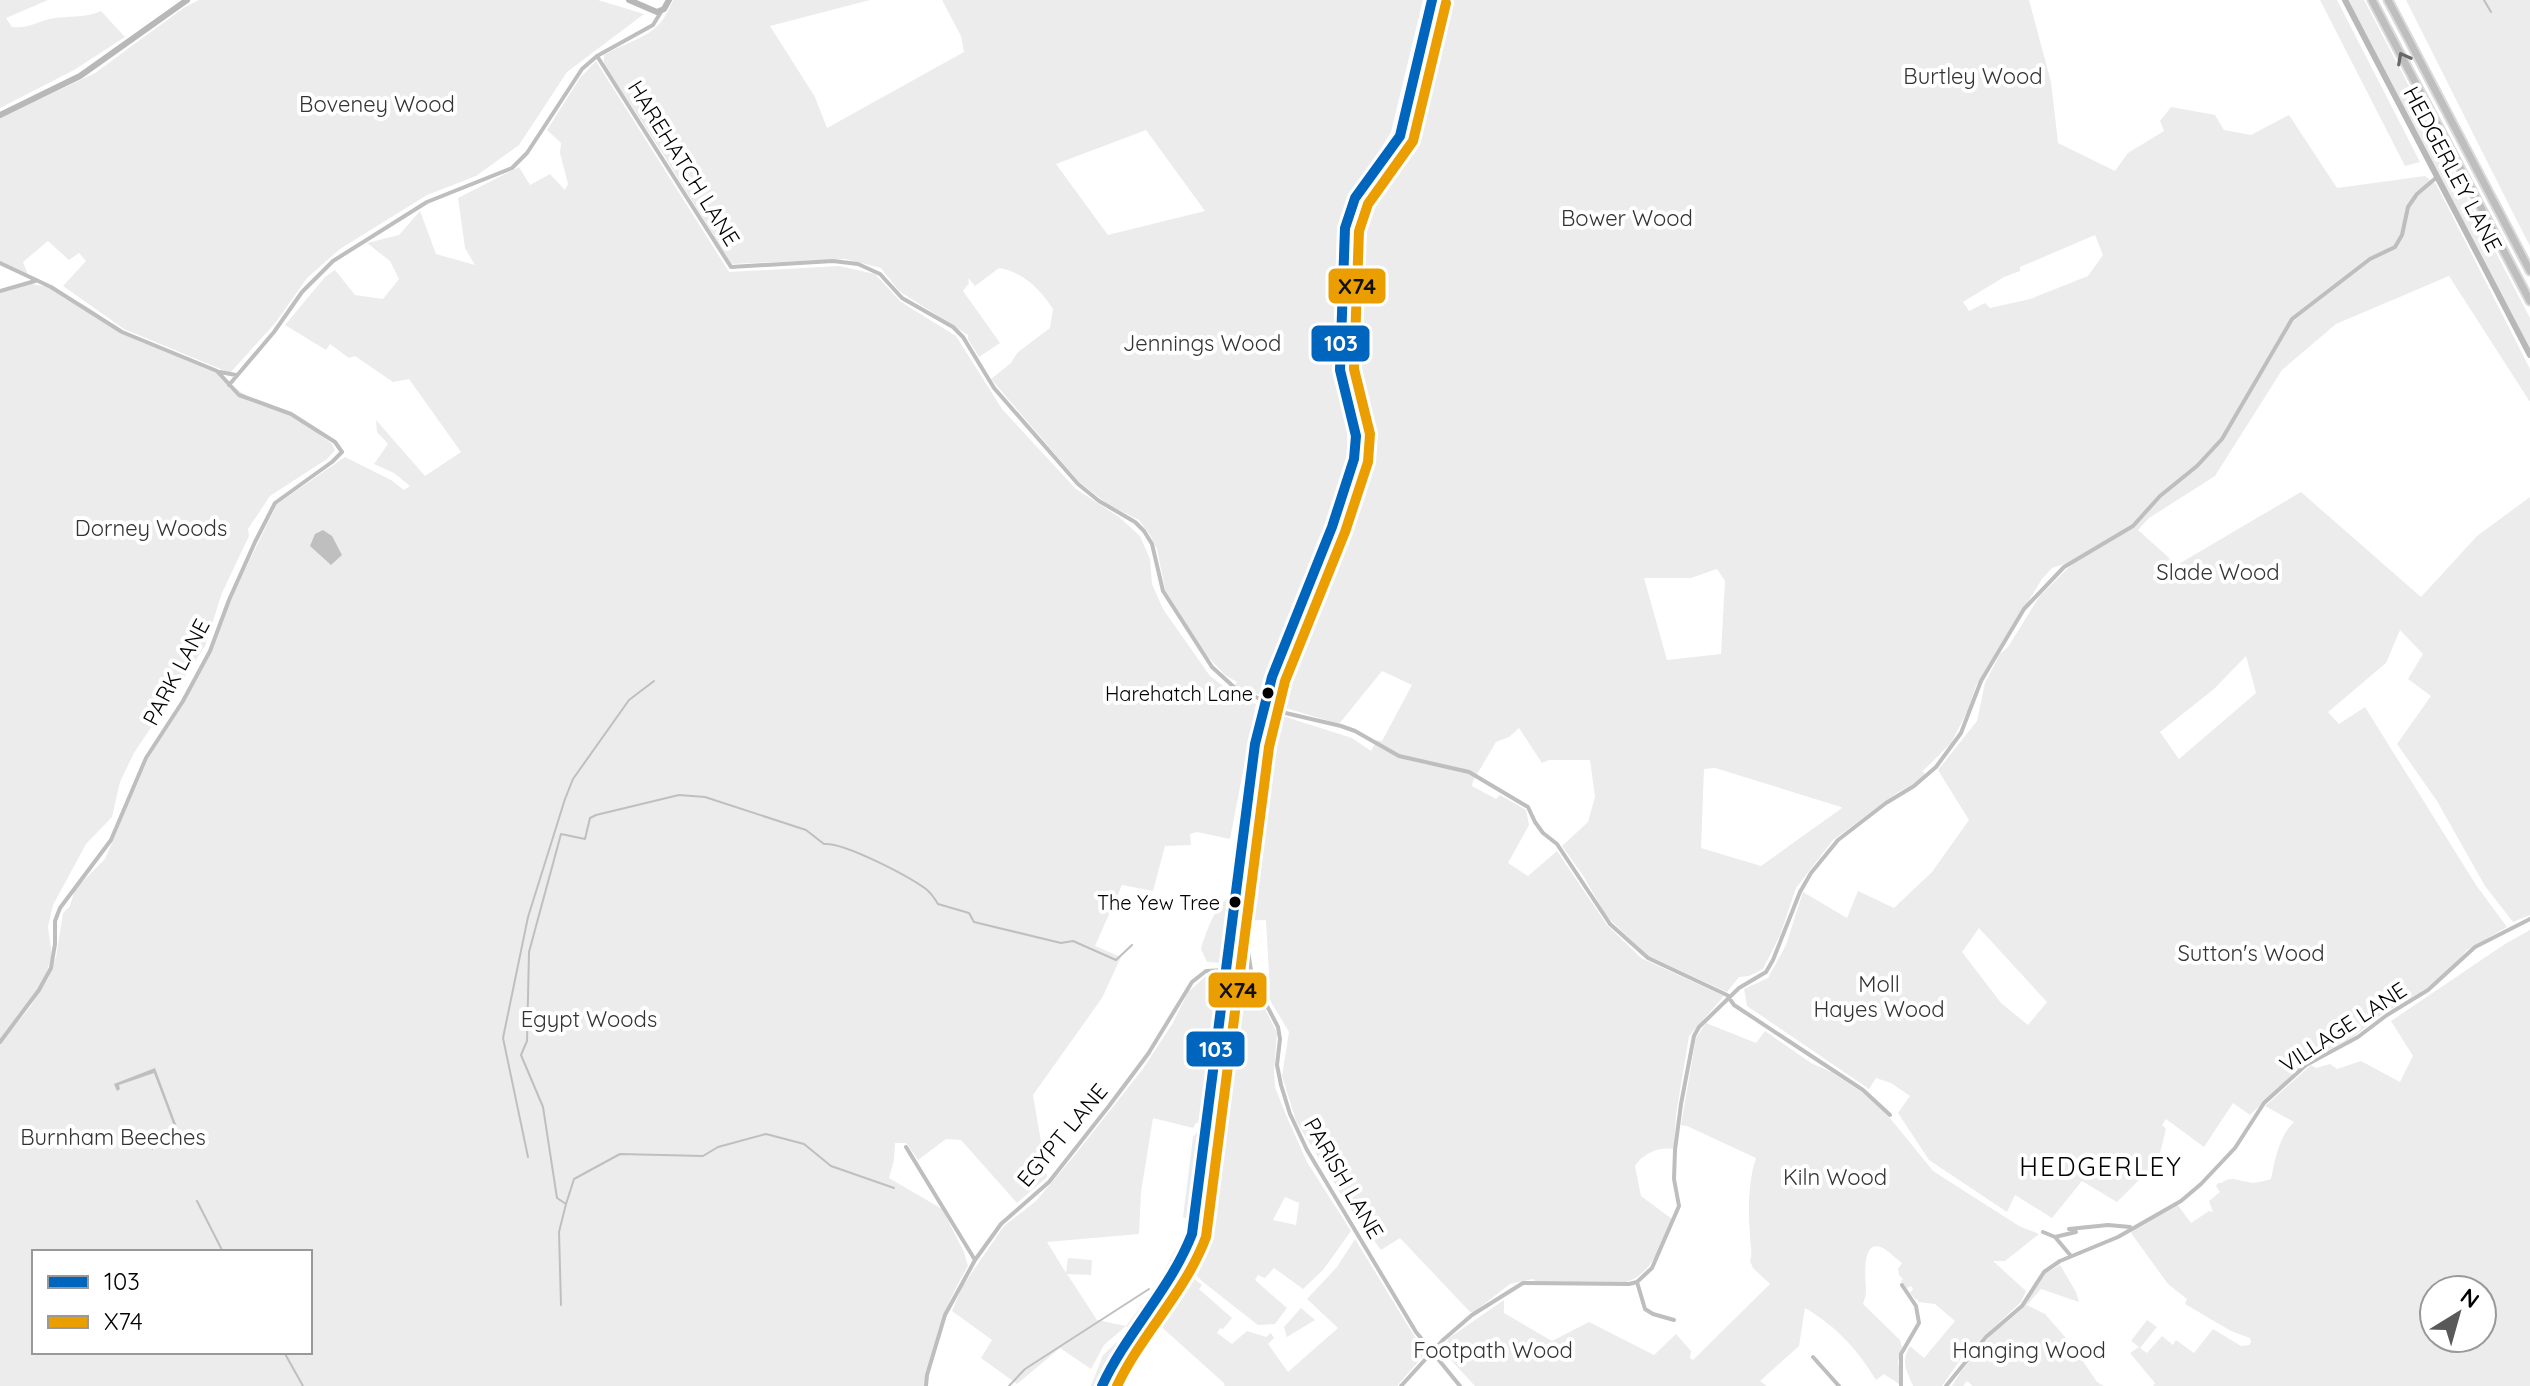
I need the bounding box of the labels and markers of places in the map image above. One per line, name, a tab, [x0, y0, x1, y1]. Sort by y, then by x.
place label: Harehatch Lane	[1105, 681, 1253, 706]
marker: Harehatch Lane	[1260, 685, 1276, 701]
place label: The Yew Tree	[1097, 890, 1220, 915]
marker: The Yew Tree	[1227, 894, 1243, 910]

